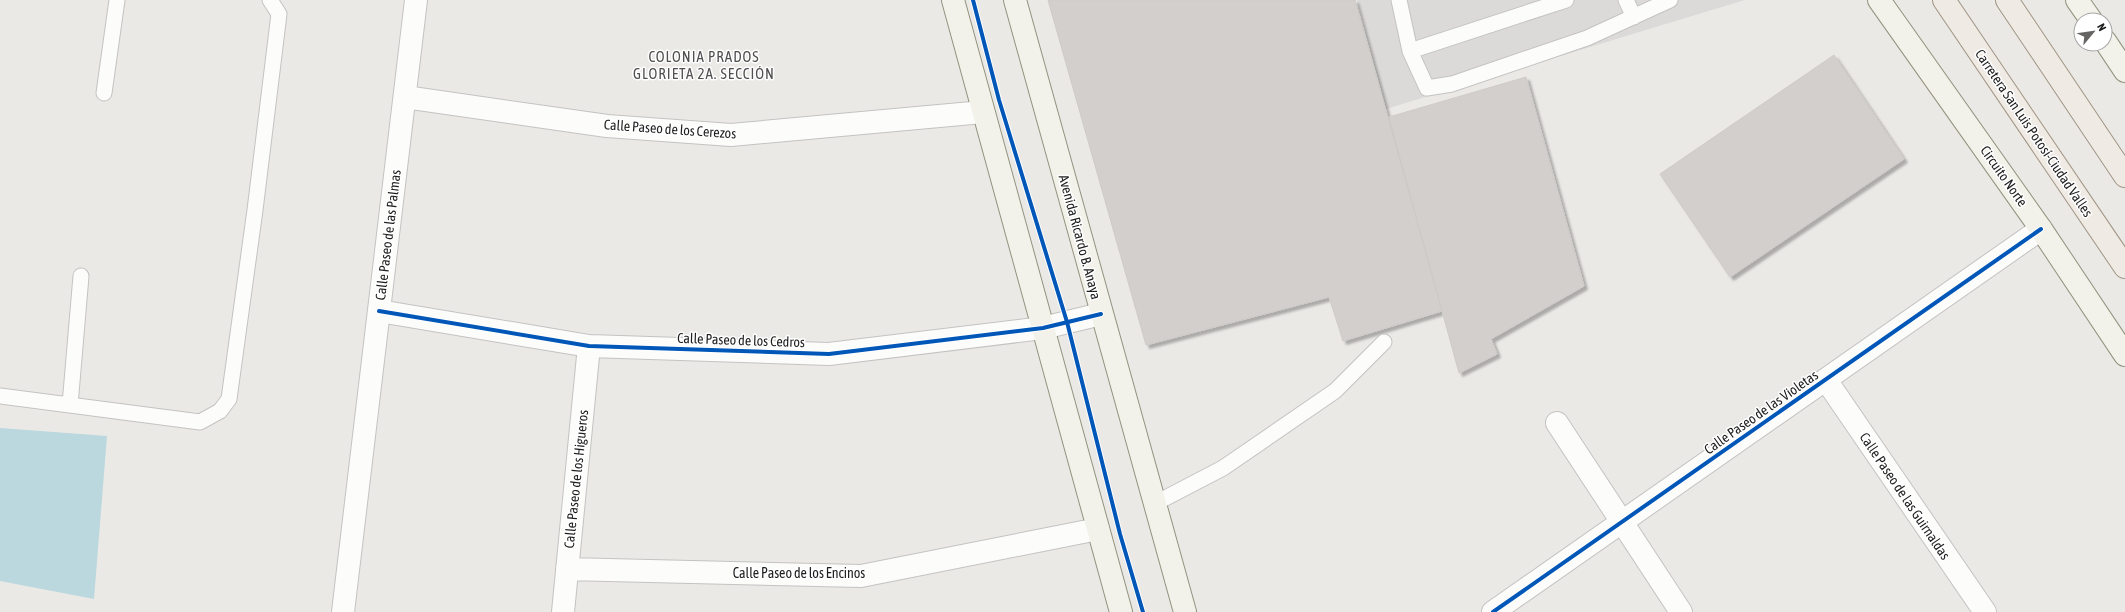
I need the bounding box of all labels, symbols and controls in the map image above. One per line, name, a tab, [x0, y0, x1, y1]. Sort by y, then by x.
north arrow	[2073, 12, 2113, 52]
text: N	[2095, 21, 2109, 33]
street label: Carretera San Luis Potosí-Ciudad Valles	[1972, 46, 2096, 220]
district label: COLONIA PRADOS GLORIETA 2A. SECCIÓN	[633, 48, 775, 82]
street label: Calle Paseo de los Cerezos	[603, 116, 737, 142]
street label: Circuito Norte	[1977, 143, 2031, 209]
street label: Calle Paseo de las Palmas	[372, 169, 404, 301]
street label: Avenida Ricardo B. Anaya	[1056, 173, 1104, 301]
street label: Calle Paseo de los Cedros	[677, 330, 805, 350]
street label: Calle Paseo de las Violetas	[1701, 367, 1821, 457]
street label: Calle Paseo de los Higueros	[561, 409, 591, 549]
street label: Calle Paseo de las Guirnaldas	[1857, 429, 1954, 563]
street label: Calle Paseo de los Encinos	[733, 565, 865, 581]

